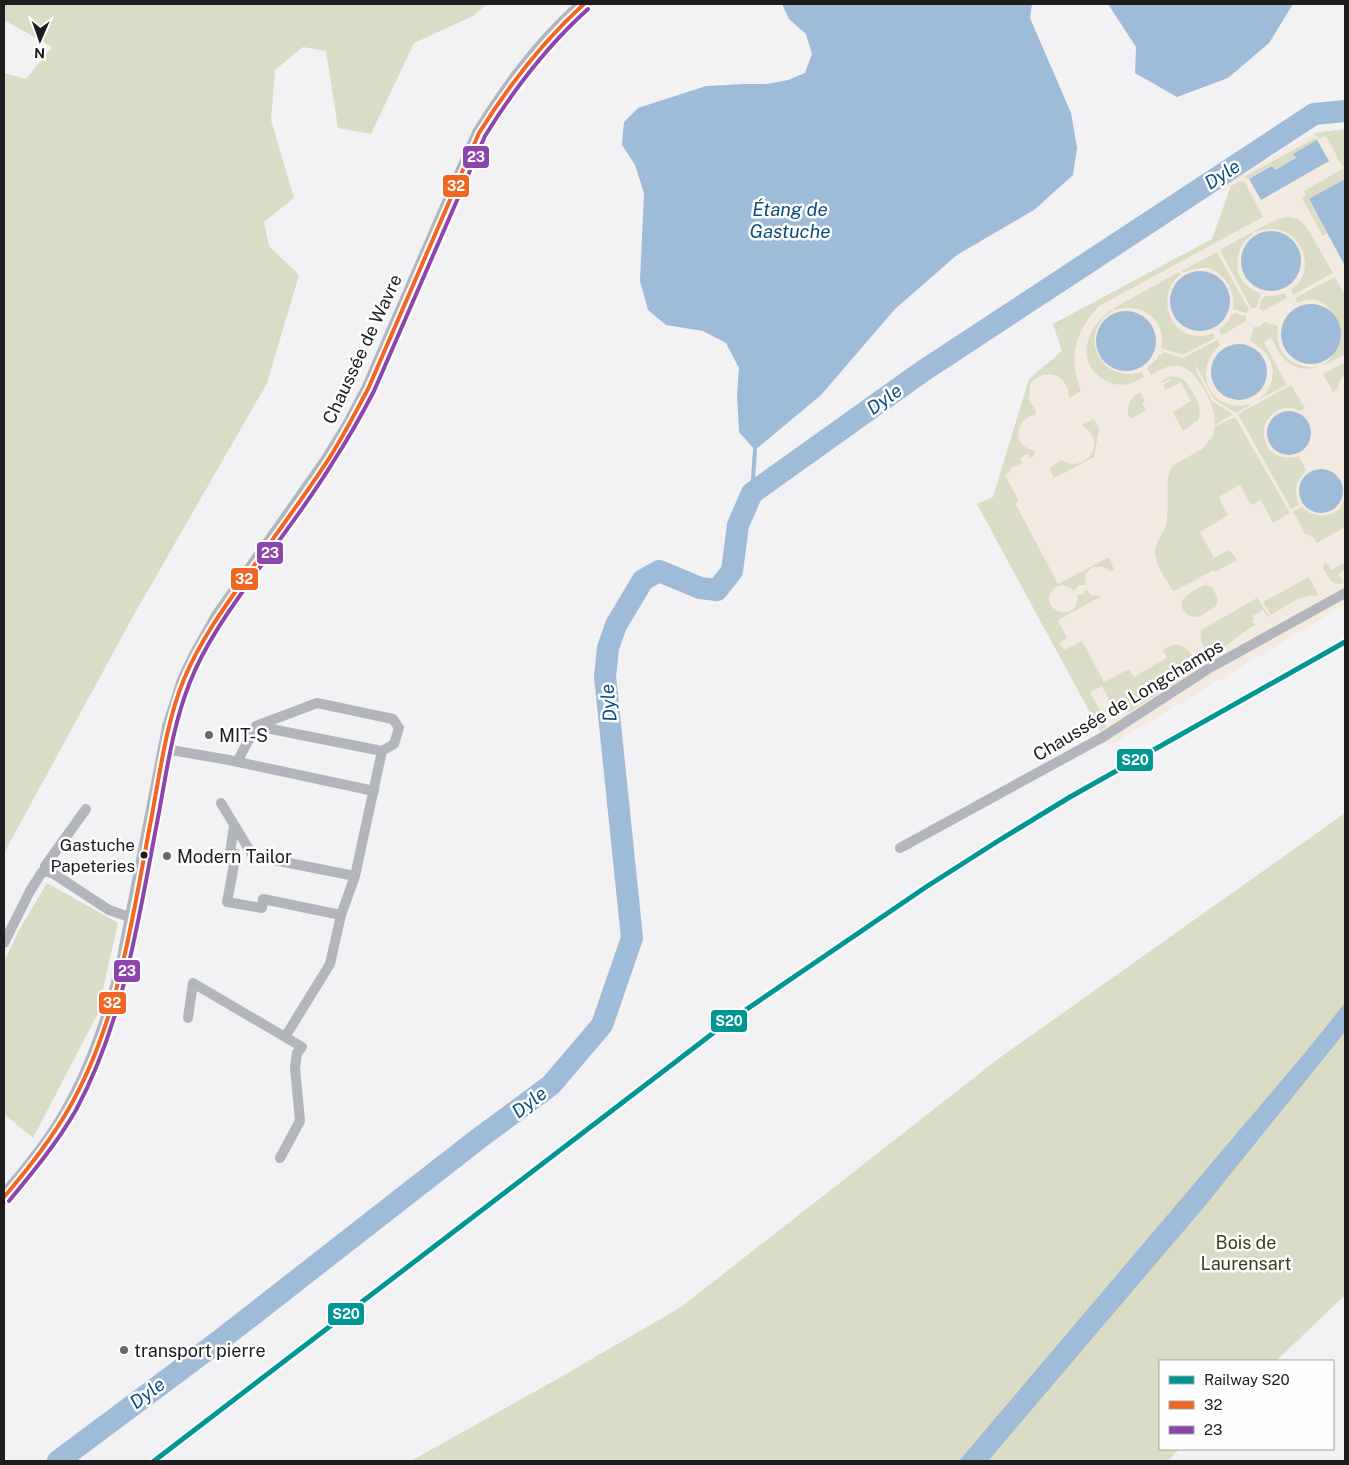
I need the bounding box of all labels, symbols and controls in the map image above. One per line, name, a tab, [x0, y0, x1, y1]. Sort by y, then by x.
north arrow	[15, 15, 65, 65]
text: N	[34, 45, 45, 61]
line badge: 23	[462, 145, 490, 169]
text: 23	[467, 149, 485, 165]
water label: Dyle	[1200, 154, 1244, 194]
line badge: 32	[442, 174, 470, 198]
text: 32	[447, 178, 465, 194]
water label: Étang de Gastuche	[750, 198, 831, 242]
street label: Chaussée de Wavre	[318, 271, 406, 427]
water label: Dyle	[862, 379, 906, 419]
line badge: 23	[256, 541, 284, 565]
text: 23	[261, 545, 279, 561]
line badge: 32	[230, 567, 259, 591]
text: 32	[235, 571, 253, 587]
street label: Chaussée de Longchamps	[1029, 635, 1227, 765]
water label: Dyle	[595, 683, 621, 723]
place label: MIT-S	[219, 725, 268, 746]
marker: MIT-S	[203, 729, 215, 741]
line badge: S20	[1116, 748, 1154, 772]
text: S20	[1121, 752, 1149, 768]
place label: Gastuche Papeteries	[51, 835, 135, 876]
place label: Modern Tailor	[177, 846, 292, 867]
marker: Gastuche Papeteries	[139, 850, 149, 860]
marker: Modern Tailor	[161, 850, 173, 862]
line badge: 23	[113, 959, 141, 983]
text: 23	[118, 963, 136, 979]
line badge: 32	[98, 991, 127, 1015]
text: 32	[103, 995, 121, 1011]
line badge: S20	[710, 1009, 748, 1033]
text: S20	[715, 1013, 743, 1029]
water label: Dyle	[507, 1082, 551, 1122]
park label: Bois de Laurensart	[1201, 1232, 1291, 1274]
line badge: S20	[327, 1302, 365, 1326]
text: S20	[332, 1306, 360, 1322]
place label: transport pierre	[134, 1340, 266, 1361]
marker: transport pierre	[118, 1344, 130, 1356]
legend	[1159, 1360, 1334, 1450]
text: Railway S20	[1204, 1371, 1290, 1388]
water label: Dyle	[125, 1373, 169, 1413]
text: 32	[1204, 1396, 1222, 1413]
text: 23	[1204, 1421, 1222, 1438]

